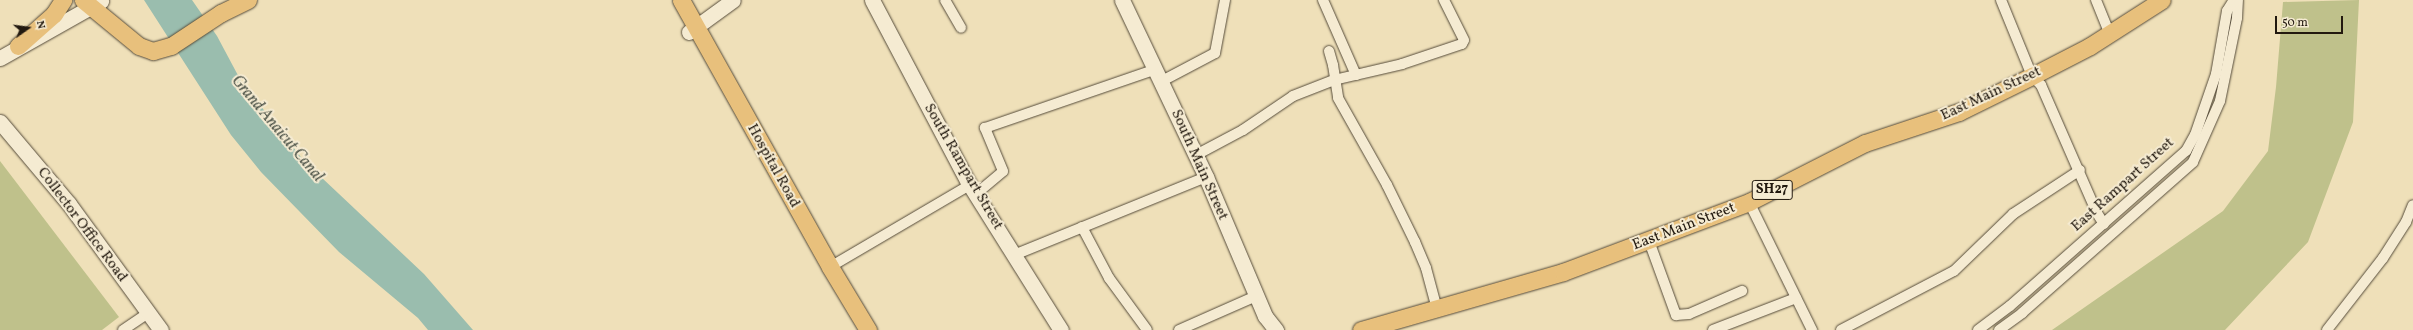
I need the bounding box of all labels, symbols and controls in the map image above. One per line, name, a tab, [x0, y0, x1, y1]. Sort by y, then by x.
north arrow	[8, 8, 48, 48]
scale bar	[2277, 8, 2345, 34]
text: 50 m	[2282, 15, 2308, 31]
text: N	[32, 19, 48, 31]
street label: East Main Street	[1938, 63, 2044, 125]
water label: Grand Anaicut Canal	[227, 72, 327, 186]
street label: South Rampart Street	[919, 101, 1007, 233]
street label: South Main Street	[1167, 107, 1231, 223]
street label: Hospital Road	[743, 121, 803, 211]
street label: East Rampart Street	[2068, 134, 2178, 236]
street label: Collector Office Road	[33, 164, 131, 286]
road number: SH27	[1751, 178, 1793, 202]
street label: East Main Street	[1630, 199, 1738, 255]

